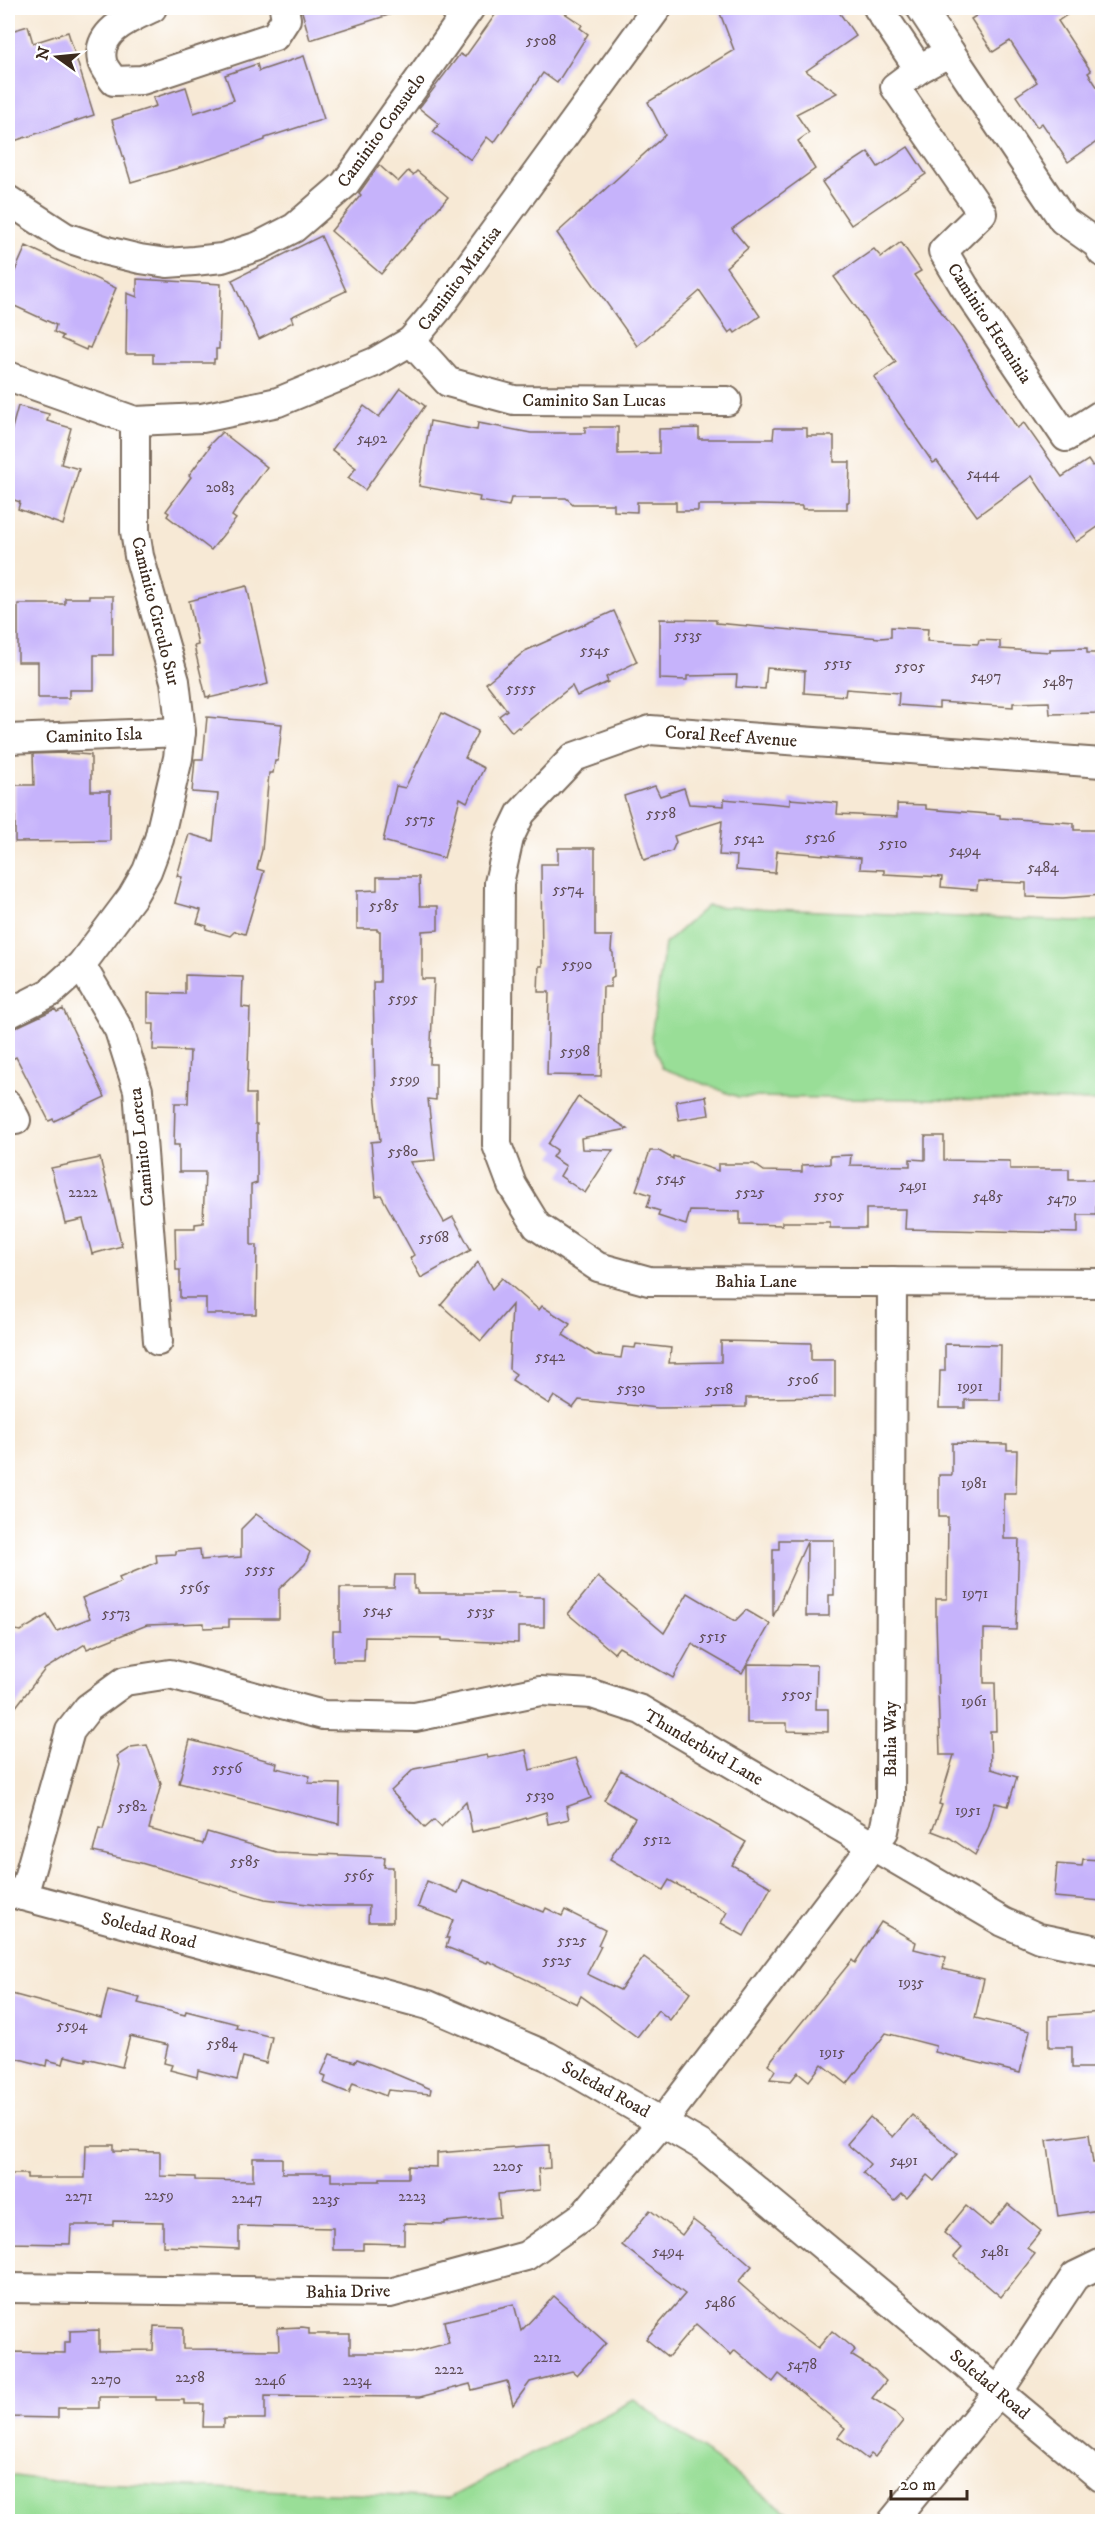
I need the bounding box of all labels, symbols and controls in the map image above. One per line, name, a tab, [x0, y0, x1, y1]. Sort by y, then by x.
north arrow	[27, 27, 87, 87]
house number: 5508	[526, 31, 556, 50]
text: N	[32, 44, 55, 62]
street label: Caminito Consuelo	[333, 69, 431, 192]
street label: Caminito Marrisa	[413, 221, 507, 336]
street label: Caminito Herminia	[942, 259, 1036, 388]
street label: Caminito San Lucas	[522, 390, 666, 412]
house number: 5492	[357, 429, 388, 448]
house number: 5444	[967, 464, 1000, 483]
house number: 2083	[206, 478, 234, 497]
street label: Caminito Circulo Sur	[126, 535, 184, 688]
house number: 5535	[674, 626, 703, 645]
house number: 5545	[580, 641, 611, 660]
house number: 5515	[824, 654, 852, 673]
house number: 5505	[895, 657, 926, 676]
house number: 5497	[971, 667, 1001, 686]
house number: 5487	[1043, 672, 1073, 691]
house number: 5555	[506, 679, 536, 698]
street label: Coral Reef Avenue	[664, 721, 798, 753]
street label: Caminito Isla	[45, 723, 143, 749]
house number: 5558	[646, 804, 676, 823]
house number: 5575	[405, 810, 436, 829]
house number: 5526	[805, 828, 836, 847]
house number: 5542	[734, 829, 765, 848]
house number: 5510	[879, 834, 907, 853]
house number: 5494	[949, 841, 981, 860]
house number: 5484	[1027, 858, 1059, 877]
house number: 5574	[552, 880, 584, 899]
house number: 5585	[369, 896, 399, 915]
house number: 5590	[562, 955, 592, 974]
house number: 5595	[388, 989, 418, 1008]
house number: 5598	[560, 1042, 590, 1061]
house number: 5599	[390, 1070, 420, 1089]
street label: Caminito Loreta	[125, 1086, 159, 1207]
house number: 5580	[388, 1142, 418, 1161]
house number: 5545	[656, 1169, 687, 1188]
house number: 5491	[899, 1176, 927, 1195]
house number: 2222	[68, 1183, 98, 1202]
house number: 5525	[735, 1183, 765, 1202]
house number: 5505	[814, 1186, 845, 1205]
house number: 5485	[973, 1187, 1004, 1206]
house number: 5479	[1047, 1189, 1077, 1208]
house number: 5568	[419, 1228, 449, 1247]
street label: Bahia Lane	[715, 1271, 797, 1293]
house number: 5542	[535, 1347, 566, 1366]
house number: 5506	[788, 1370, 820, 1389]
house number: 1991	[957, 1377, 983, 1396]
house number: 5530	[617, 1379, 645, 1398]
house number: 5518	[705, 1380, 733, 1399]
house number: 1981	[961, 1474, 987, 1493]
house number: 5555	[245, 1560, 275, 1579]
house number: 5565	[180, 1578, 211, 1597]
house number: 1971	[962, 1584, 988, 1603]
house number: 5545	[363, 1601, 394, 1620]
house number: 5535	[467, 1602, 496, 1621]
house number: 5573	[102, 1604, 130, 1623]
house number: 5515	[699, 1627, 727, 1646]
house number: 5505	[782, 1685, 813, 1704]
house number: 1961	[961, 1692, 987, 1711]
street label: Bahia Way	[880, 1700, 902, 1777]
street label: Thunderbird Lane	[640, 1705, 767, 1791]
house number: 5556	[212, 1759, 243, 1778]
house number: 5530	[526, 1786, 554, 1805]
house number: 5582	[117, 1797, 148, 1816]
house number: 1951	[955, 1801, 981, 1820]
house number: 5512	[643, 1830, 672, 1849]
house number: 5585	[230, 1852, 260, 1871]
house number: 5565	[344, 1866, 375, 1885]
street label: Soledad Road	[99, 1908, 199, 1954]
house number: 5525	[557, 1931, 587, 1950]
house number: 5525	[542, 1951, 572, 1970]
house number: 1935	[898, 1973, 925, 1992]
house number: 5594	[56, 2016, 88, 2035]
house number: 5584	[206, 2034, 238, 2053]
house number: 1915	[819, 2043, 845, 2062]
street label: Soledad Road	[557, 2057, 654, 2123]
house number: 5491	[890, 2151, 918, 2170]
house number: 2205	[493, 2157, 524, 2176]
house number: 2259	[144, 2186, 174, 2205]
house number: 2271	[65, 2187, 93, 2206]
house number: 2223	[398, 2187, 426, 2206]
house number: 2247	[232, 2189, 262, 2208]
house number: 2235	[312, 2190, 340, 2209]
house number: 5494	[652, 2242, 684, 2261]
house number: 5481	[981, 2242, 1009, 2261]
street label: Bahia Drive	[305, 2280, 391, 2304]
house number: 5486	[705, 2293, 736, 2312]
street label: Soledad Road	[945, 2345, 1034, 2425]
house number: 2212	[533, 2348, 561, 2367]
house number: 5478	[787, 2355, 817, 2374]
house number: 2222	[434, 2360, 464, 2379]
house number: 2258	[175, 2368, 205, 2387]
house number: 2270	[91, 2370, 121, 2389]
house number: 2246	[254, 2371, 287, 2390]
house number: 2234	[343, 2371, 372, 2390]
scale bar	[891, 2463, 968, 2501]
text: 20 m	[900, 2474, 936, 2496]

